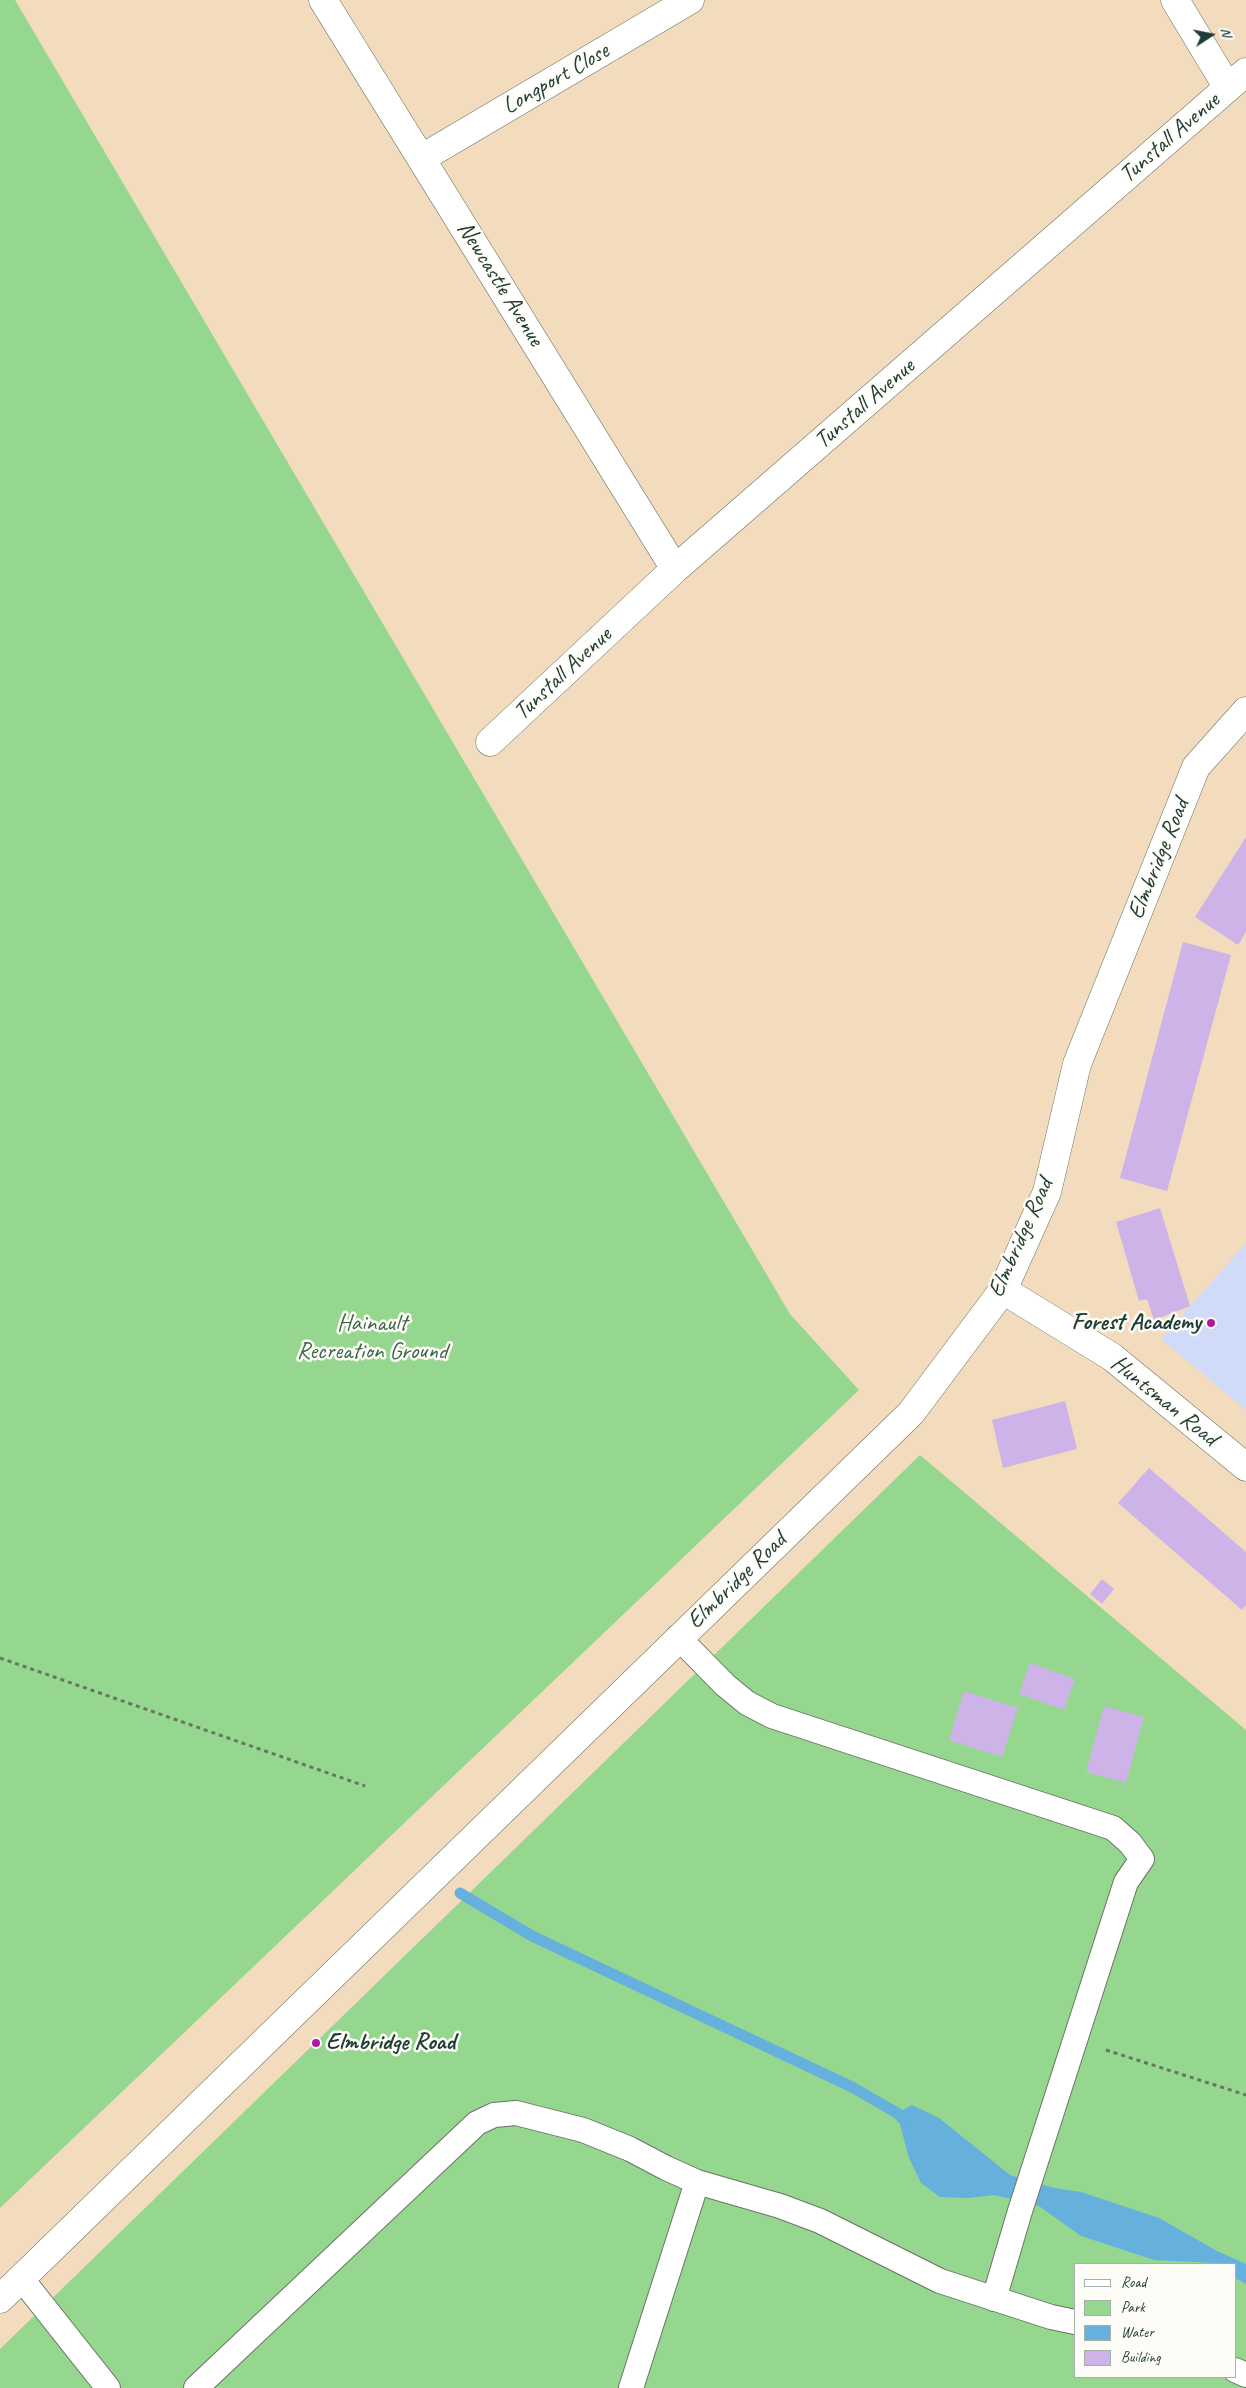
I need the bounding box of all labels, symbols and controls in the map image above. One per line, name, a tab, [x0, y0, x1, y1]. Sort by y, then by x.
north arrow	[1186, 10, 1236, 60]
text: N	[1217, 26, 1235, 38]
street label: Longport Close	[498, 37, 614, 121]
street label: Tunstall Avenue	[1114, 87, 1226, 189]
street label: Newcastle Avenue	[450, 216, 550, 352]
street label: Tunstall Avenue	[809, 353, 921, 455]
street label: Tunstall Avenue	[508, 621, 618, 727]
street label: Elmbridge Road	[1122, 795, 1196, 923]
street label: Elmbridge Road	[982, 1174, 1060, 1302]
place label: Forest Academy	[1072, 1309, 1201, 1337]
park label: Hainault Recreation Ground	[297, 1310, 447, 1366]
marker: Forest Academy	[1205, 1317, 1217, 1329]
street label: Huntsman Road	[1105, 1349, 1223, 1453]
street label: Elmbridge Road	[681, 1527, 793, 1635]
place label: Elmbridge Road	[326, 2029, 455, 2057]
marker: Elmbridge Road	[310, 2037, 322, 2049]
legend	[1074, 2263, 1236, 2378]
text: Road	[1121, 2273, 1146, 2292]
text: Park	[1121, 2298, 1145, 2317]
text: Water	[1121, 2323, 1154, 2342]
text: Building	[1121, 2348, 1160, 2367]

